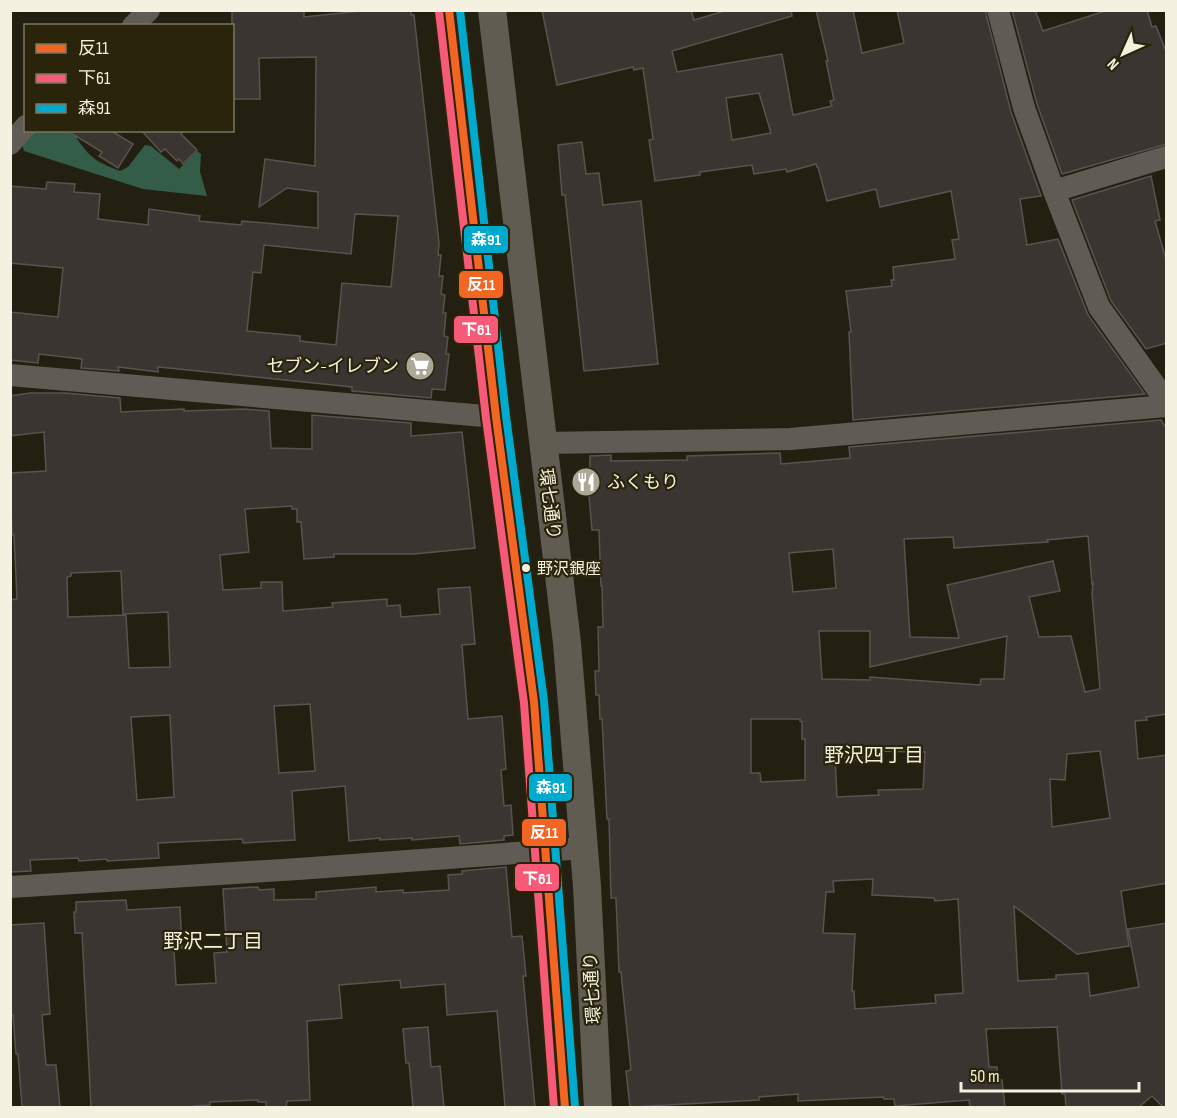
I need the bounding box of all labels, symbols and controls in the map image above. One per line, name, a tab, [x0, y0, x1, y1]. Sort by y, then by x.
legend	[24, 24, 234, 132]
north arrow	[1093, 24, 1153, 84]
text: 反11	[78, 38, 109, 59]
text: N	[1104, 54, 1123, 73]
text: 下61	[78, 68, 111, 89]
text: 森91	[78, 98, 111, 119]
line badge: 森91	[463, 225, 509, 254]
text: 森91	[471, 231, 502, 250]
line badge: 反11	[458, 270, 504, 299]
text: 反11	[467, 276, 496, 295]
line badge: 下61	[453, 315, 499, 344]
text: 下61	[461, 321, 492, 340]
supermarket icon: セブン-イレブン	[404, 350, 436, 382]
place label: セブン-イレブン	[266, 356, 399, 377]
restaurant icon: ふくもり	[570, 466, 602, 498]
street label: 環七通り	[535, 467, 564, 541]
place label: ふくもり	[607, 472, 679, 493]
place label: 野沢銀座	[537, 560, 601, 579]
marker: 野沢銀座	[520, 562, 532, 574]
district label: 野沢四丁目	[824, 744, 924, 768]
line badge: 森91	[528, 773, 573, 802]
text: 森91	[536, 779, 567, 798]
line badge: 反11	[521, 818, 567, 847]
text: 反11	[530, 824, 559, 843]
line badge: 下61	[514, 863, 560, 892]
text: 下61	[522, 870, 553, 889]
district label: 野沢二丁目	[163, 930, 263, 954]
street label: 環七通り	[580, 951, 605, 1024]
scale bar	[961, 1055, 1140, 1093]
text: 50 m	[970, 1066, 1000, 1087]

